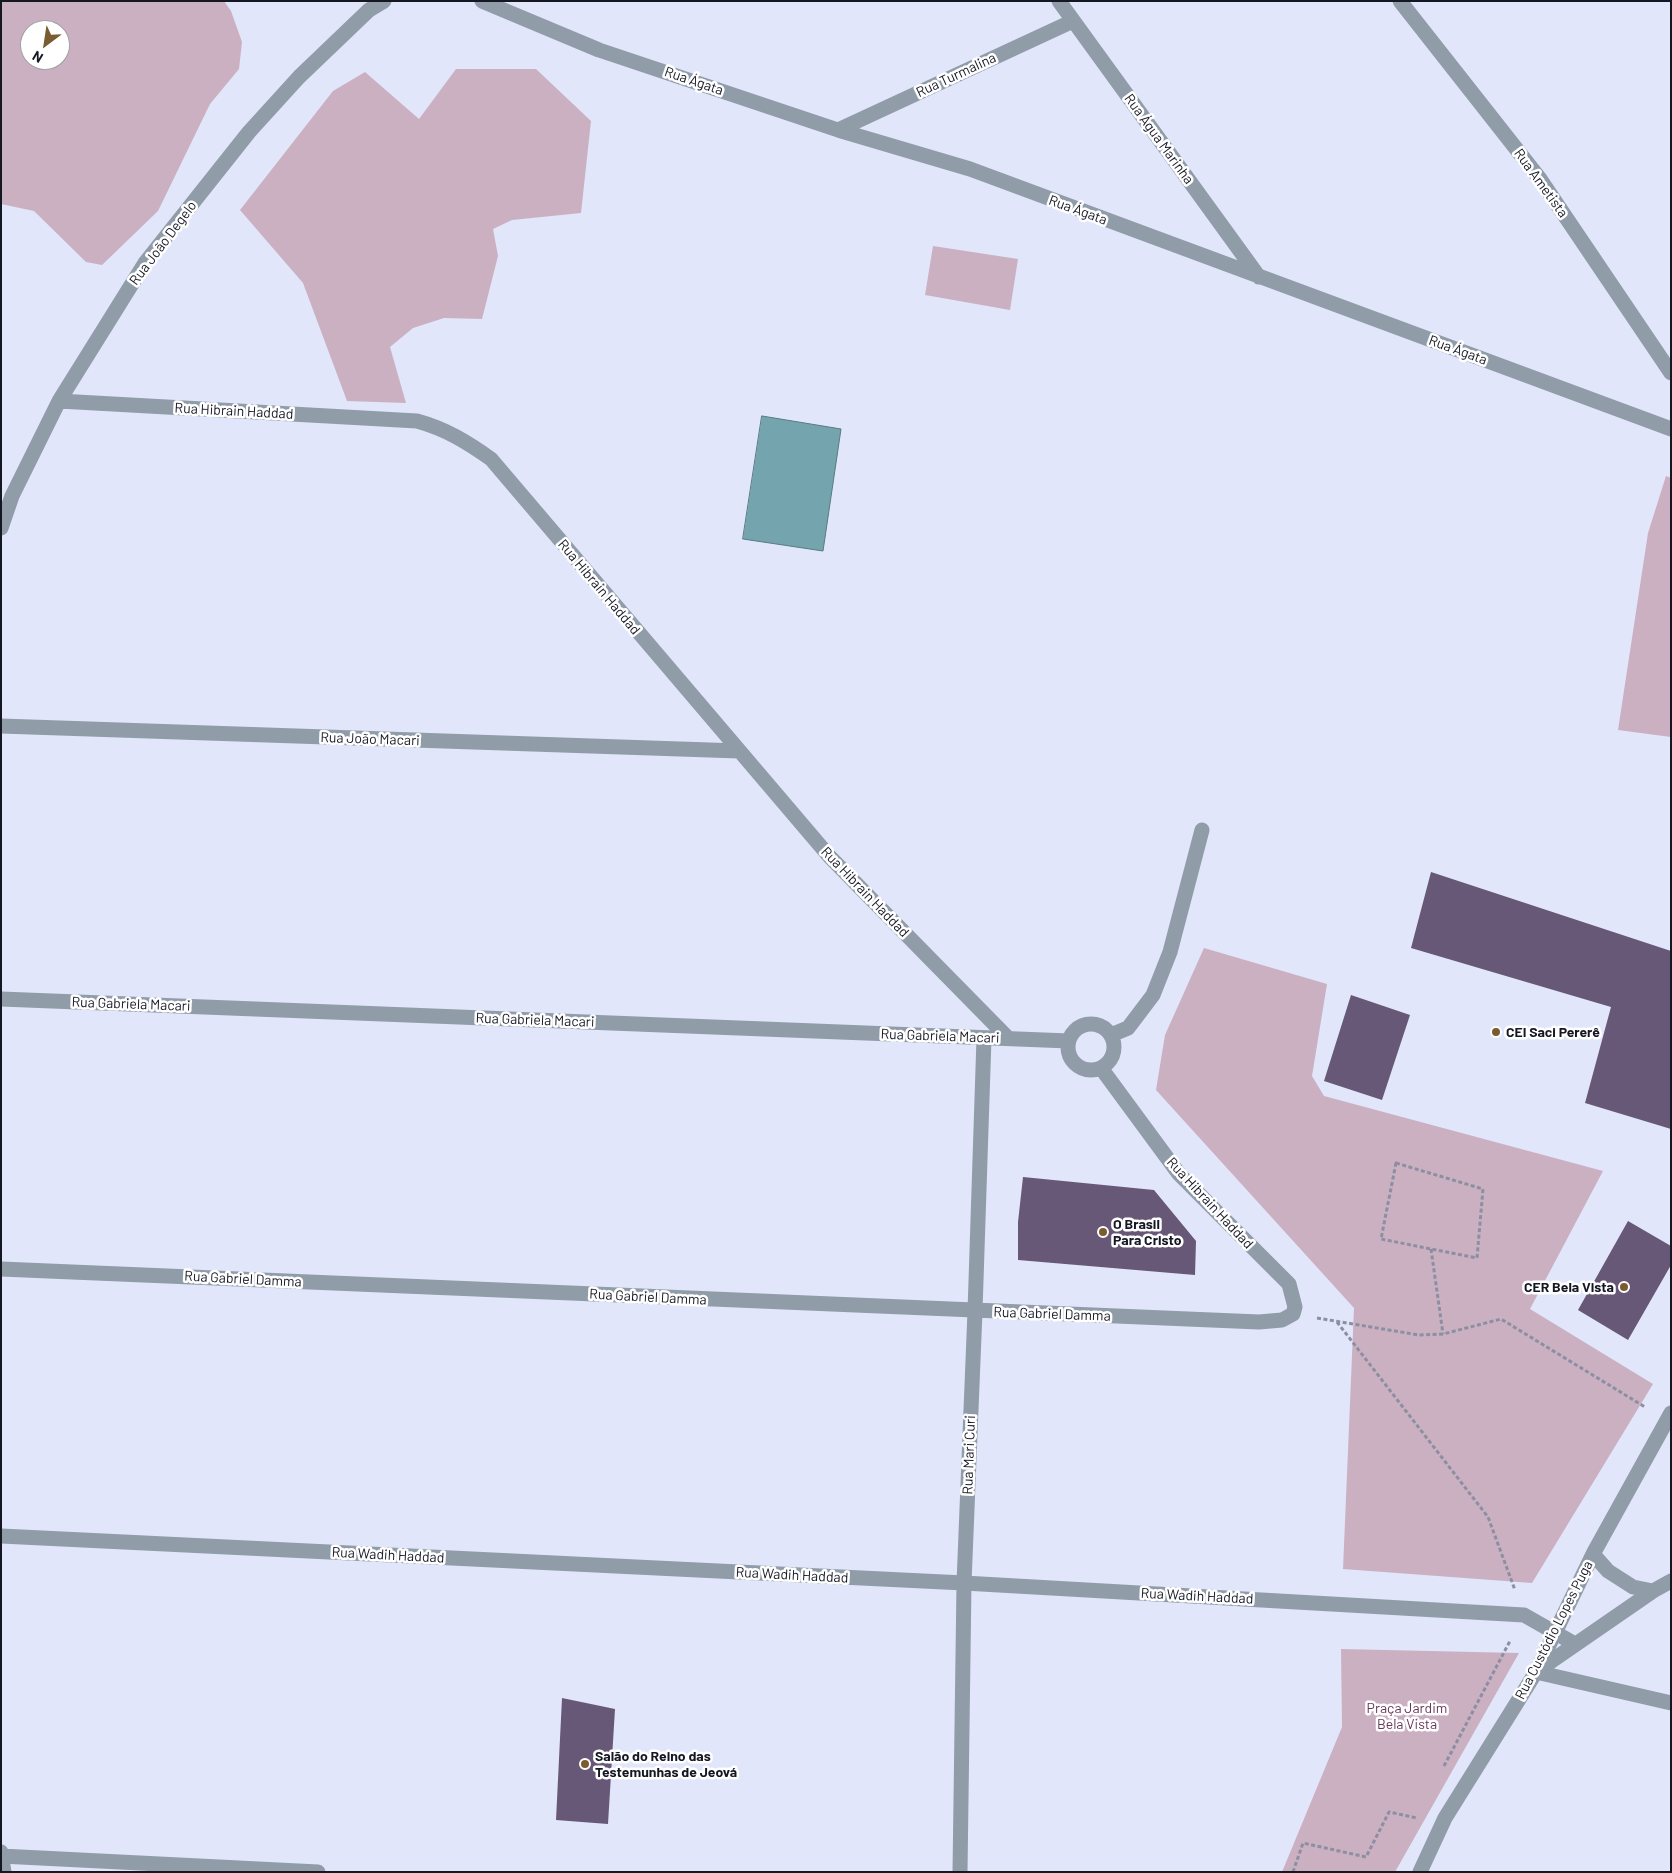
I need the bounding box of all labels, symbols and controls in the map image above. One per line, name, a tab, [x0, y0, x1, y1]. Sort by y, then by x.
north arrow	[20, 20, 70, 70]
text: N	[29, 48, 46, 67]
street label: Rua Turmalina	[913, 49, 999, 101]
street label: Rua Ágata	[662, 63, 726, 99]
street label: Rua Água Marinha	[1121, 91, 1197, 187]
street label: Rua Ametista	[1510, 145, 1572, 221]
street label: Rua Ágata	[1046, 192, 1110, 228]
street label: Rua João Degelo	[126, 198, 200, 288]
street label: Rua Ágata	[1426, 332, 1490, 368]
street label: Rua Hibrain Haddad	[174, 399, 294, 423]
street label: Rua Hibrain Haddad	[554, 536, 644, 638]
street label: Rua João Macari	[320, 729, 420, 749]
street label: Rua Hibrain Haddad	[818, 843, 912, 941]
street label: Rua Gabriela Macari	[71, 994, 191, 1014]
street label: Rua Gabriela Macari	[475, 1010, 595, 1030]
place label: CEI Saci Pererê	[1506, 1024, 1600, 1040]
street label: Rua Gabriela Macari	[880, 1026, 1000, 1046]
marker: CEI Saci Pererê	[1490, 1026, 1502, 1038]
street label: Rua Hibrain Haddad	[1163, 1154, 1257, 1252]
place label: O Brasil Para Cristo	[1113, 1216, 1182, 1248]
marker: O Brasil Para Cristo	[1097, 1226, 1109, 1238]
street label: Rua Gabriel Damma	[184, 1268, 302, 1290]
place label: CER Bela Vista	[1524, 1279, 1614, 1295]
marker: CER Bela Vista	[1618, 1281, 1630, 1293]
street label: Rua Gabriel Damma	[589, 1286, 707, 1308]
street label: Rua Gabriel Damma	[993, 1304, 1111, 1324]
street label: Rua Mari Curi	[959, 1415, 979, 1495]
street label: Rua Wadih Haddad	[331, 1544, 445, 1566]
street label: Rua Custódio Lopes Puga	[1512, 1558, 1596, 1702]
street label: Rua Wadih Haddad	[735, 1564, 849, 1586]
street label: Rua Wadih Haddad	[1140, 1585, 1254, 1607]
park label: Praça Jardim Bela Vista	[1367, 1700, 1447, 1732]
place label: Salão do Reino das Testemunhas de Jeová	[595, 1748, 737, 1780]
marker: Salão do Reino das Testemunhas de Jeová	[579, 1758, 591, 1770]

